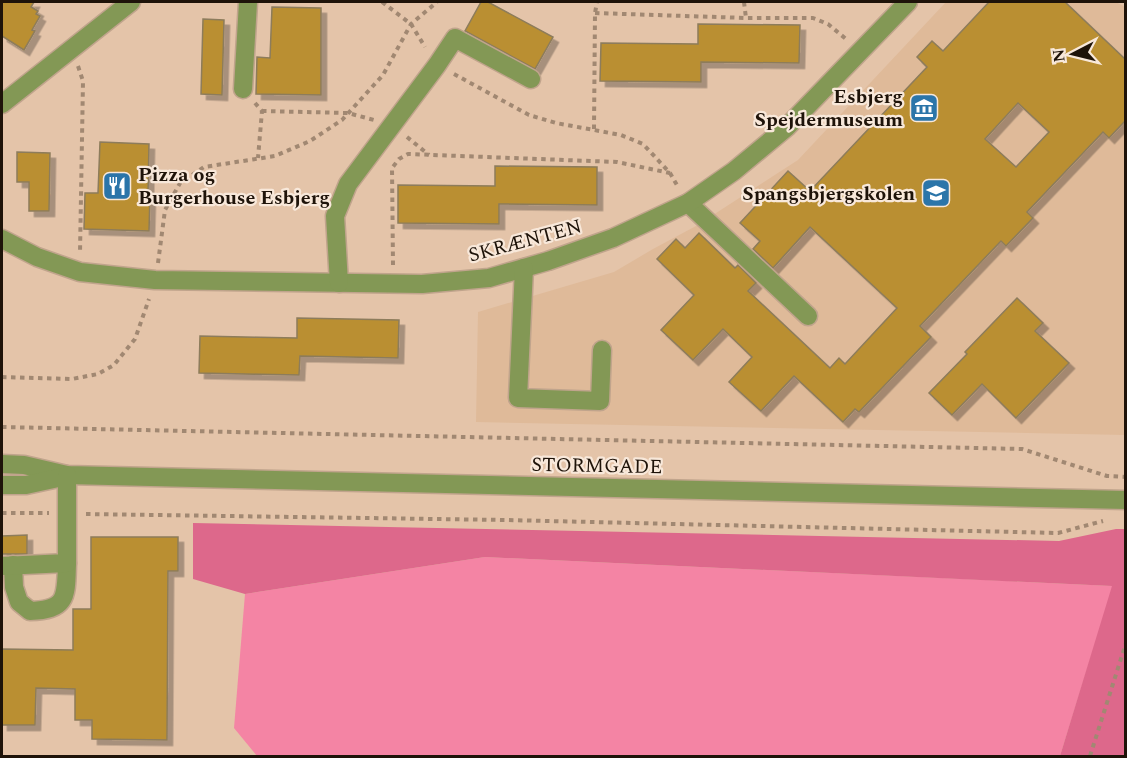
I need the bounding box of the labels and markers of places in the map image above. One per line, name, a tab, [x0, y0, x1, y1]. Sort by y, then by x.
place label: Esbjerg Spejdermuseum	[755, 82, 903, 135]
museum icon: Esbjerg Spejdermuseum	[908, 92, 940, 124]
place label: Pizza og Burgerhouse Esbjerg	[138, 160, 330, 213]
restaurant icon: Pizza og Burgerhouse Esbjerg	[101, 170, 133, 202]
school or university icon: Spangsbjergskolen	[920, 177, 952, 209]
place label: Spangsbjergskolen	[742, 179, 915, 209]

